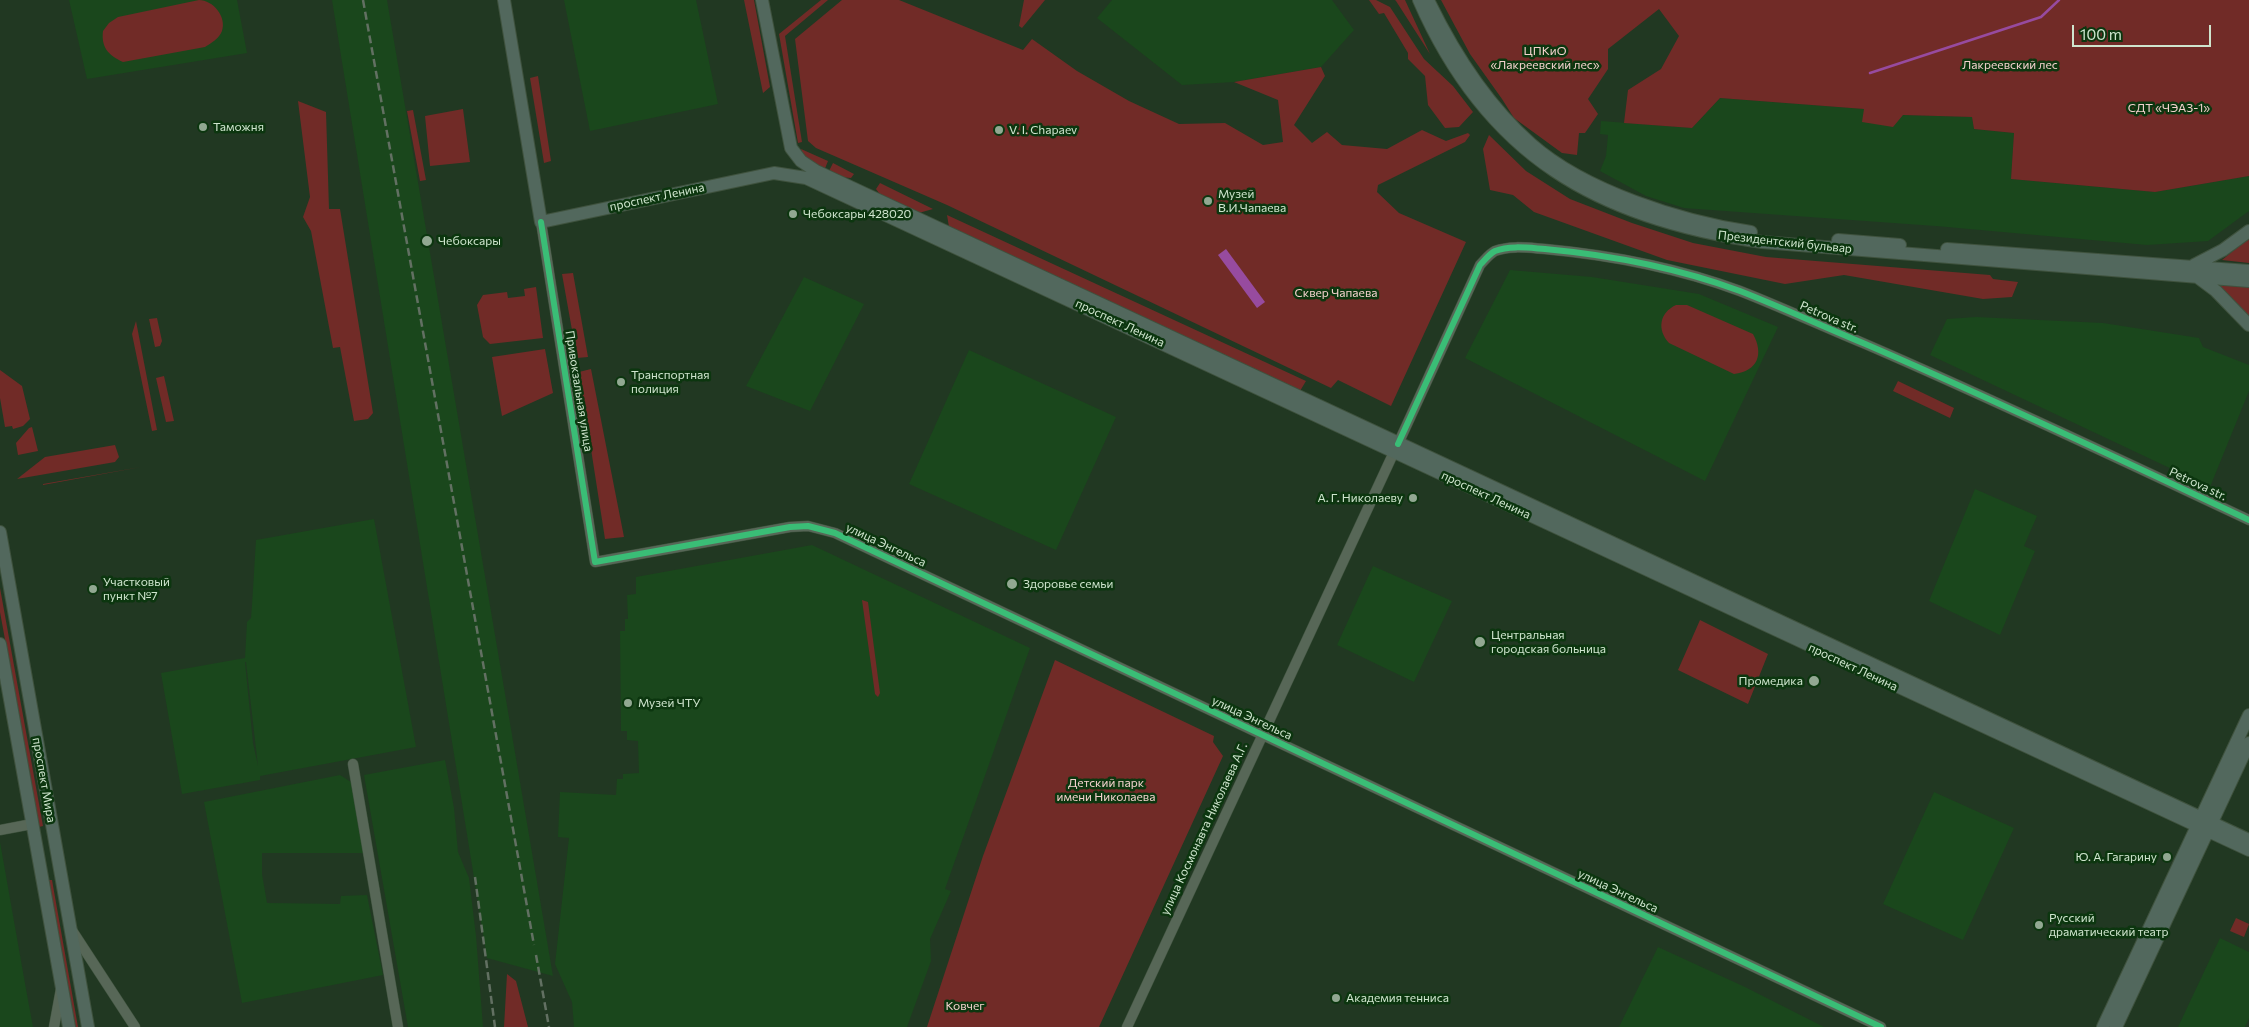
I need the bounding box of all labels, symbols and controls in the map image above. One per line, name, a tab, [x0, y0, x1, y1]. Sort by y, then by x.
scale bar	[2074, 15, 2213, 47]
text: 100 m	[2080, 25, 2122, 43]
park label: ЦПКиО «Лакреевский лес»	[1491, 44, 1599, 72]
park label: Лакреевский лес	[1962, 58, 2058, 72]
park label: СДТ «ЧЭАЗ-1»	[2128, 101, 2210, 115]
place label: Таможня	[213, 120, 264, 134]
marker: Таможня	[197, 121, 209, 133]
place label: V. I. Chapaev	[1009, 123, 1077, 137]
marker: V. I. Chapaev	[993, 124, 1005, 136]
street label: проспект Ленина	[608, 180, 706, 214]
place label: Музей В.И.Чапаева	[1218, 187, 1286, 215]
marker: Музей В.И.Чапаева	[1202, 195, 1214, 207]
place label: Чебоксары 428020	[803, 207, 911, 221]
marker: Чебоксары 428020	[787, 208, 799, 220]
street label: Президентский бульвар	[1717, 228, 1853, 256]
marker: Чебоксары	[420, 234, 434, 248]
place label: Чебоксары	[438, 234, 501, 248]
park label: Сквер Чапаева	[1295, 286, 1377, 300]
street label: проспект Ленина	[1073, 296, 1167, 350]
street label: Petrova str.	[1798, 298, 1860, 336]
street label: Привокзальная улица	[562, 329, 596, 453]
place label: Транспортная полиция	[631, 368, 710, 396]
marker: Транспортная полиция	[615, 376, 627, 388]
street label: Petrova str.	[2167, 464, 2229, 504]
street label: проспект Ленина	[1439, 468, 1533, 522]
place label: А. Г. Николаеву	[1317, 491, 1403, 505]
marker: А. Г. Николаеву	[1407, 492, 1419, 504]
street label: улица Энгельса	[844, 520, 928, 570]
place label: Участковый пункт №7	[103, 575, 170, 603]
marker: Здоровье семьи	[1005, 577, 1019, 591]
place label: Здоровье семьи	[1023, 577, 1113, 591]
marker: Участковый пункт №7	[87, 583, 99, 595]
place label: Центральная городская больница	[1491, 628, 1606, 656]
marker: Центральная городская больница	[1473, 635, 1487, 649]
street label: проспект Ленина	[1806, 640, 1900, 694]
place label: Промедика	[1738, 674, 1803, 688]
marker: Промедика	[1807, 674, 1821, 688]
street label: улица Энгельса	[1210, 693, 1294, 743]
place label: Музей ЧТУ	[638, 696, 701, 710]
marker: Музей ЧТУ	[622, 697, 634, 709]
street label: проспект Мира	[29, 736, 59, 824]
street label: улица Космонавта Николаева А.Г.	[1158, 741, 1250, 917]
park label: Детский парк имени Николаева	[1057, 776, 1155, 804]
place label: Ю. А. Гагарину	[2075, 850, 2157, 864]
marker: Ю. А. Гагарину	[2161, 851, 2173, 863]
street label: улица Энгельса	[1576, 866, 1660, 916]
place label: Русский драматический театр	[2049, 911, 2168, 939]
marker: Русский драматический театр	[2033, 919, 2045, 931]
place label: Академия тенниса	[1346, 991, 1449, 1005]
marker: Академия тенниса	[1330, 992, 1342, 1004]
park label: Ковчег	[945, 999, 985, 1013]

